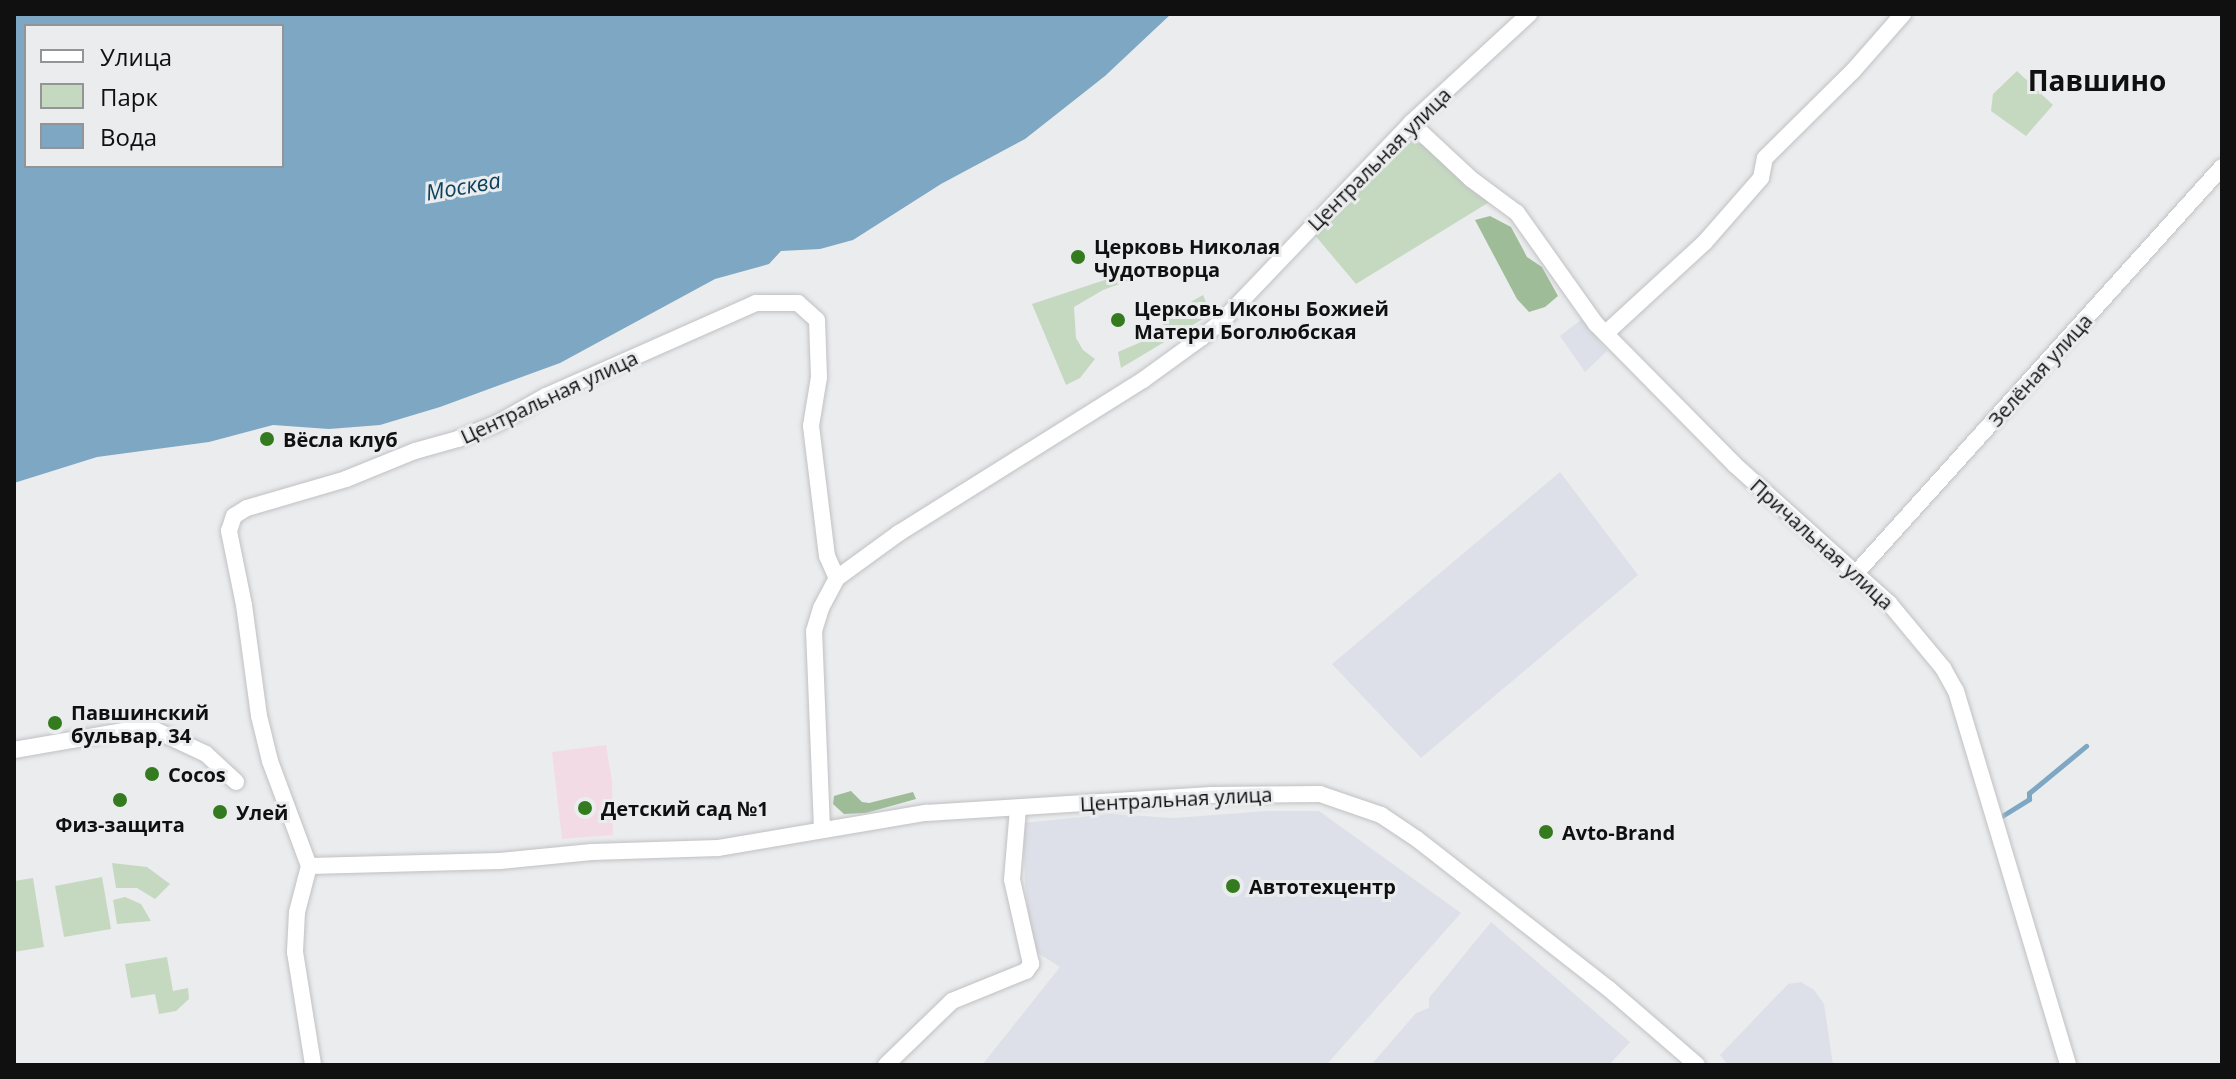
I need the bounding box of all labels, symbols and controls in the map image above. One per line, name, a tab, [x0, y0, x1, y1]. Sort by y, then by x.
legend	[24, 24, 284, 168]
text: Улица	[100, 40, 172, 73]
district label: Павшино	[2028, 63, 2166, 97]
text: Парк	[100, 80, 158, 113]
street label: Центральная улица	[1302, 82, 1456, 236]
text: Вода	[100, 120, 157, 153]
water label: Москва	[424, 166, 502, 206]
place label: Церковь Николая Чудотворца	[1094, 234, 1280, 281]
marker: Церковь Николая Чудотворца	[1069, 248, 1087, 266]
place label: Церковь Иконы Божией Матери Боголюбская	[1134, 296, 1389, 343]
street label: Зелёная улица	[1983, 309, 2097, 431]
marker: Церковь Иконы Божией Матери Боголюбская	[1109, 311, 1127, 329]
street label: Центральная улица	[457, 345, 641, 449]
place label: Вёсла клуб	[283, 427, 398, 451]
marker: Вёсла клуб	[258, 430, 276, 448]
street label: Причальная улица	[1746, 474, 1898, 614]
place label: Павшинский бульвар, 34	[71, 700, 209, 747]
marker: Павшинский бульвар, 34	[46, 714, 64, 732]
place label: Cocos	[168, 762, 226, 786]
marker: Cocos	[143, 765, 161, 783]
street label: Центральная улица	[1079, 782, 1273, 816]
marker: Физ-защита	[111, 791, 129, 809]
place label: Детский сад №1	[601, 796, 769, 820]
marker: Детский сад №1	[576, 799, 594, 817]
place label: Улей	[236, 800, 288, 824]
marker: Улей	[211, 803, 229, 821]
place label: Физ-защита	[55, 812, 185, 836]
place label: Avto-Brand	[1562, 820, 1675, 844]
marker: Avto-Brand	[1537, 823, 1555, 841]
place label: Автотехцентр	[1249, 874, 1396, 898]
marker: Автотехцентр	[1224, 877, 1242, 895]

